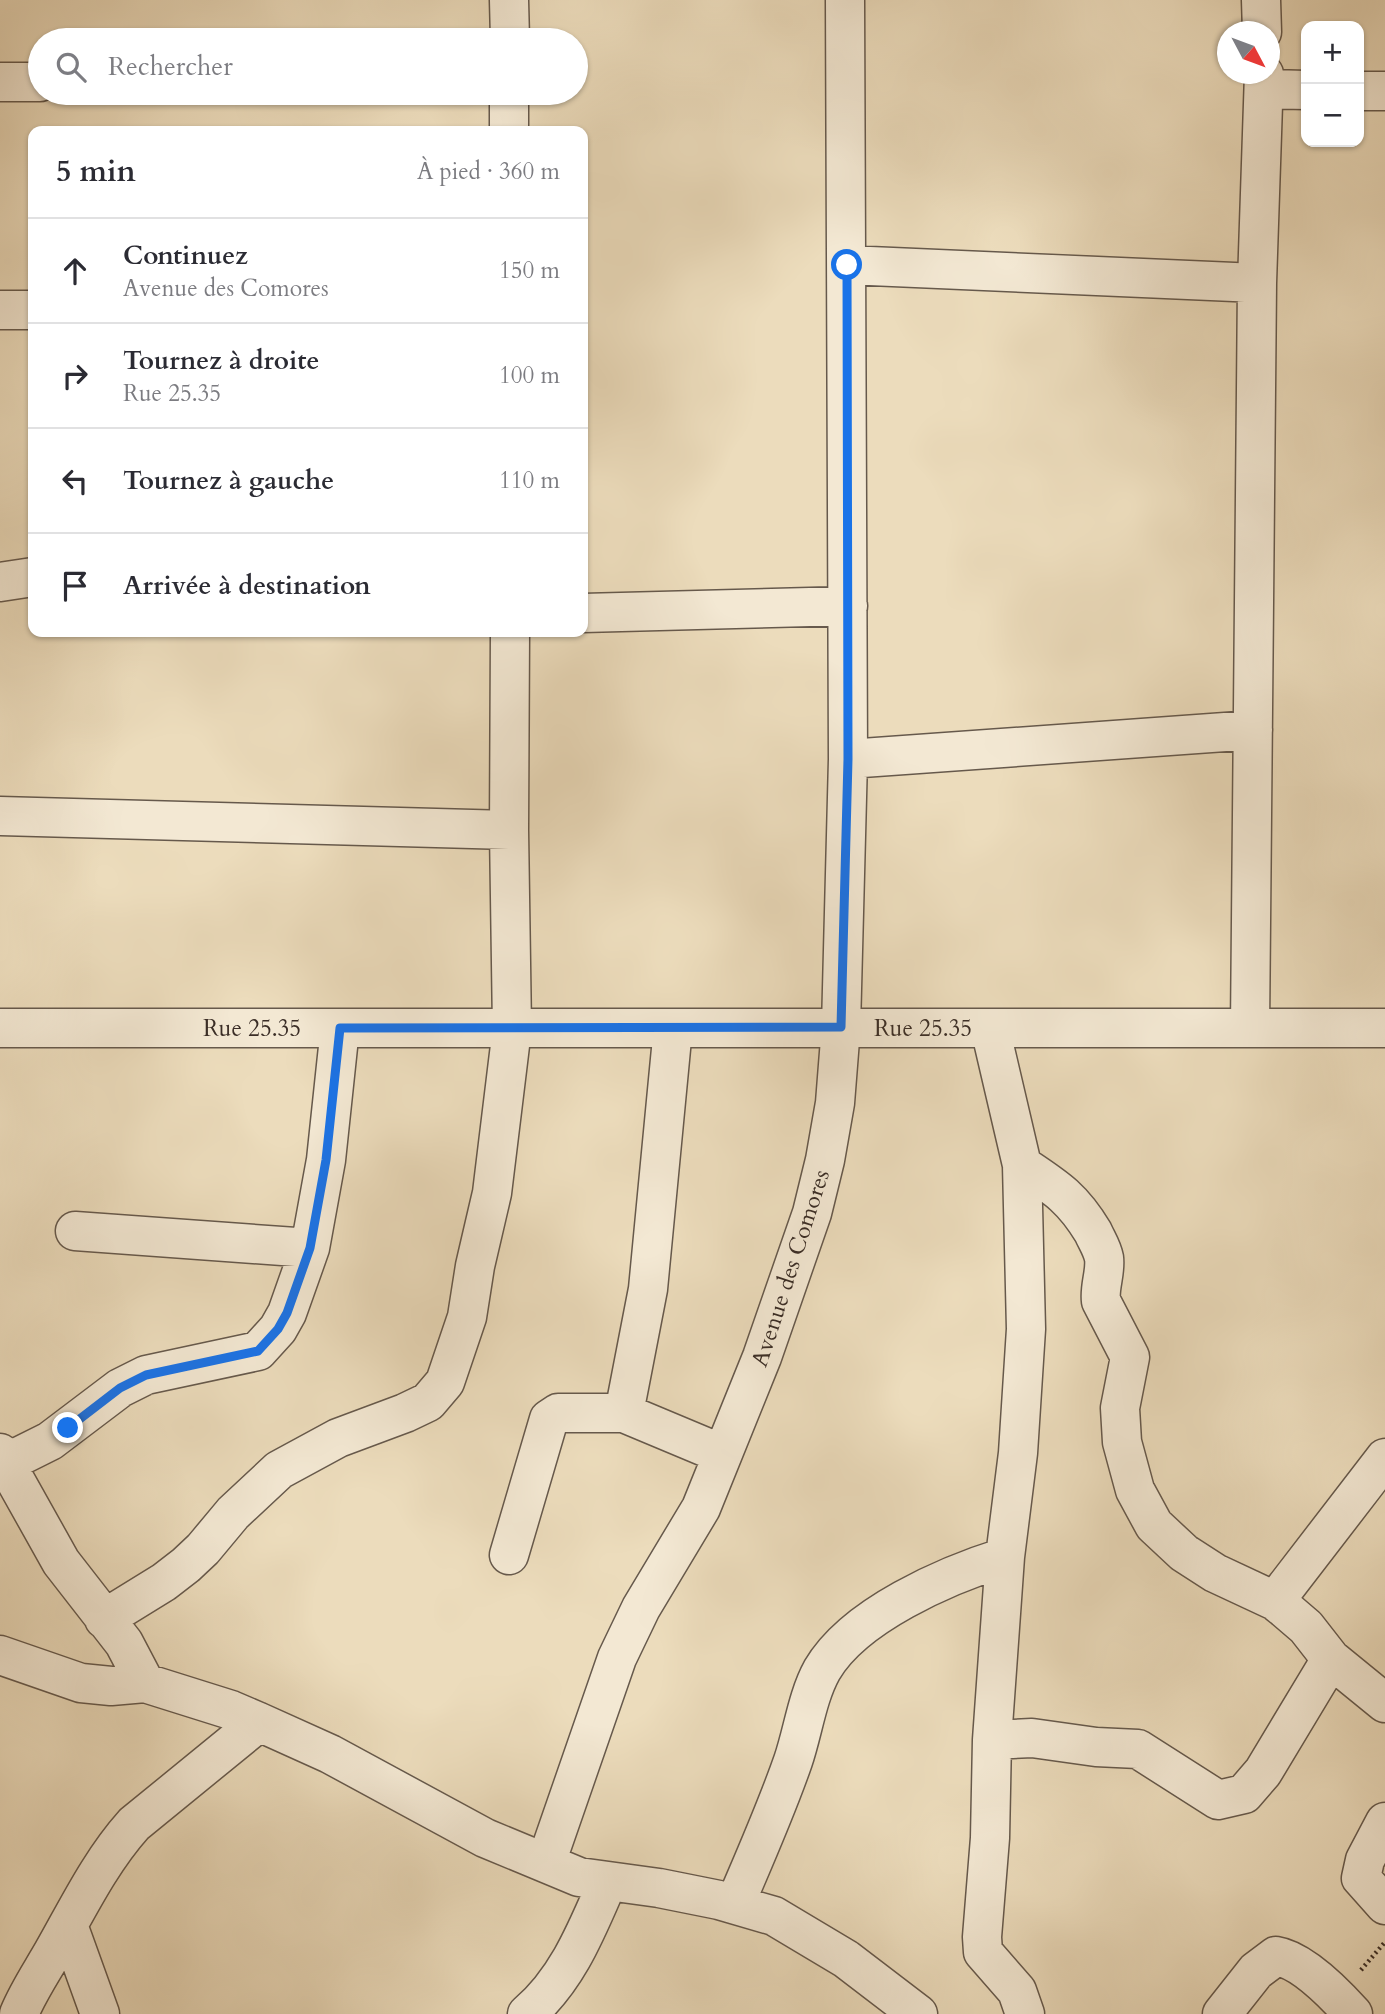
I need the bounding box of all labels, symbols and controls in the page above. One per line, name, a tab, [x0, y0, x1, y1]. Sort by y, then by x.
north arrow	[1217, 21, 1280, 84]
map controls	[1301, 21, 1364, 147]
button: +	[1301, 21, 1364, 84]
search box	[28, 28, 588, 105]
icon: search	[52, 48, 90, 86]
text: Rechercher	[108, 49, 233, 84]
button: −	[1301, 84, 1364, 147]
text: 5 min	[56, 151, 136, 192]
text: À pied · 360 m	[417, 156, 560, 187]
text: Continuez	[123, 238, 248, 273]
route start	[831, 249, 862, 280]
icon: ahead	[56, 252, 94, 290]
text: 150 m	[499, 255, 560, 286]
text: Avenue des Comores	[123, 273, 329, 304]
text: Tournez à droite	[123, 343, 319, 378]
icon: right	[56, 357, 94, 395]
text: 100 m	[499, 360, 560, 391]
text: Rue 25.35	[123, 378, 221, 409]
icon: left	[56, 462, 94, 500]
text: Tournez à gauche	[123, 463, 334, 498]
text: 110 m	[499, 465, 560, 496]
icon: arrive	[56, 567, 94, 605]
text: Arrivée à destination	[123, 568, 371, 603]
street label: Rue 25.35	[203, 1013, 301, 1044]
street label: Rue 25.35	[874, 1013, 972, 1044]
street label: Avenue des Comores	[744, 1166, 837, 1371]
route end	[52, 1412, 83, 1443]

